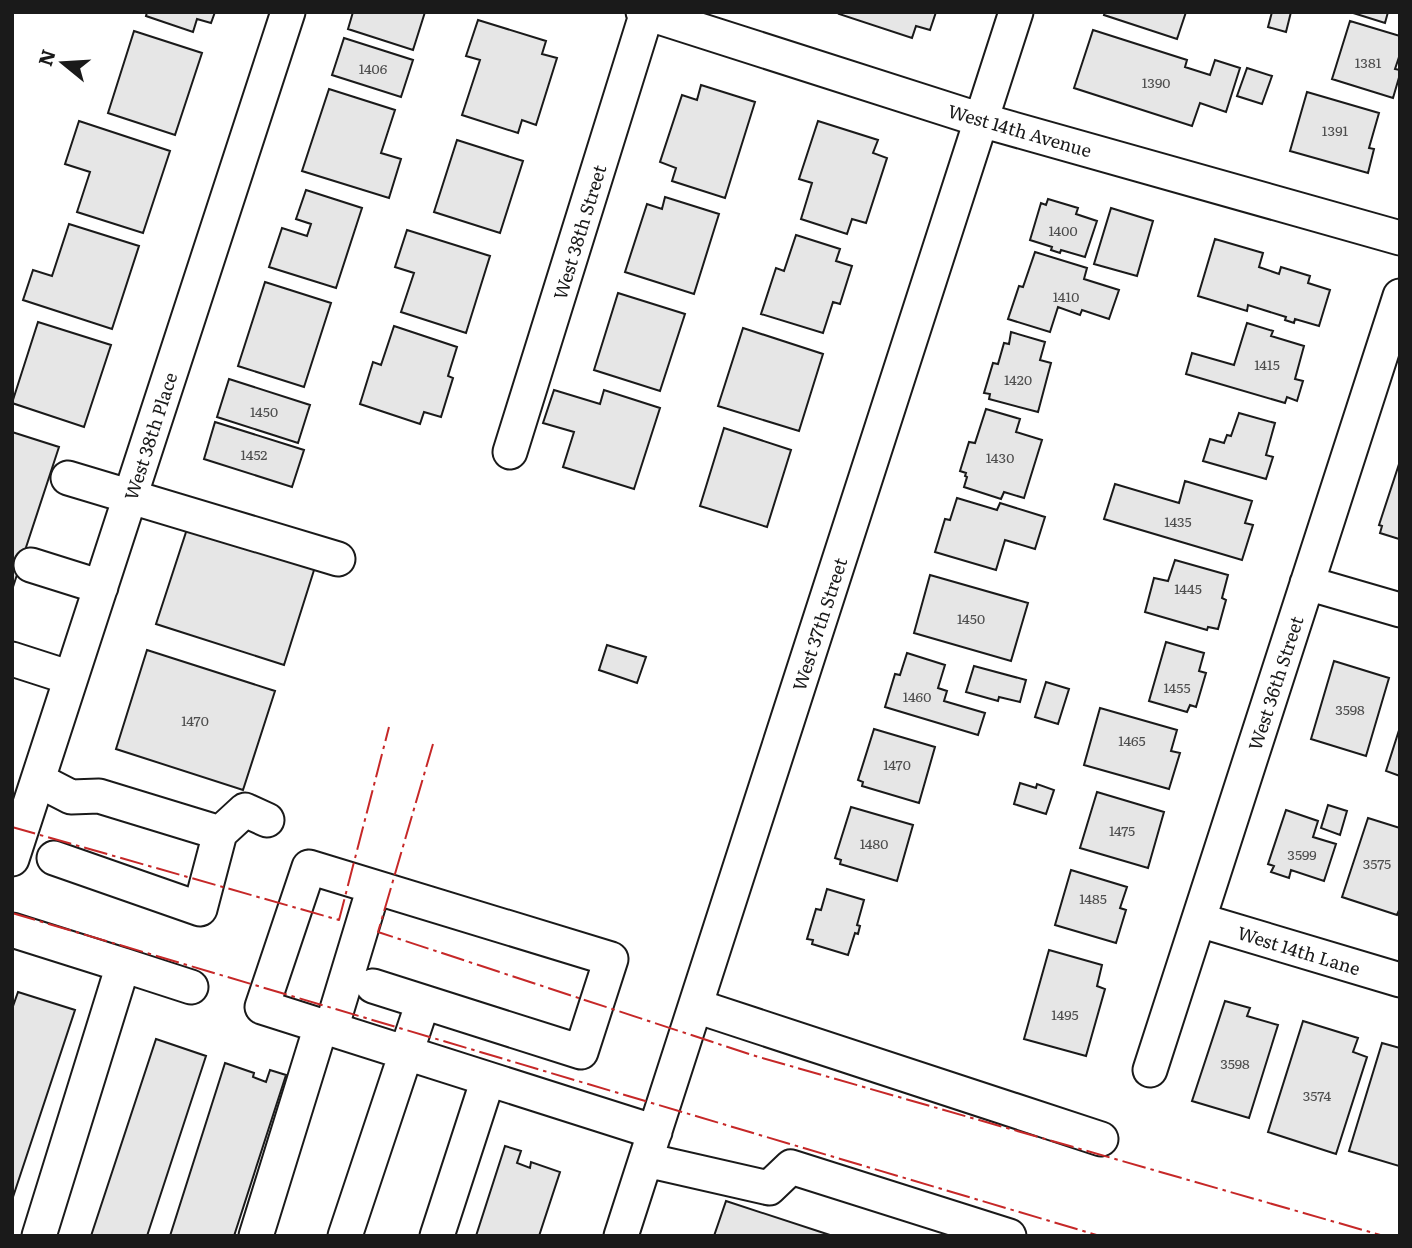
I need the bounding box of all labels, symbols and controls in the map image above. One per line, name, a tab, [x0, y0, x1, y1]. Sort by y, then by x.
north arrow	[28, 28, 98, 98]
text: N	[30, 45, 62, 69]
house number: 1381	[1355, 52, 1382, 72]
house number: 1406	[359, 58, 388, 78]
house number: 1390	[1142, 72, 1170, 92]
street label: West 14th Avenue	[945, 97, 1095, 163]
house number: 1391	[1322, 120, 1348, 140]
street label: West 38th Street	[546, 160, 613, 303]
house number: 1400	[1048, 220, 1078, 240]
house number: 1410	[1053, 286, 1079, 306]
house number: 1415	[1254, 354, 1280, 374]
street label: West 38th Place	[117, 369, 183, 503]
house number: 1420	[1004, 369, 1032, 389]
house number: 1450	[250, 401, 278, 421]
house number: 1452	[241, 444, 267, 464]
house number: 1430	[986, 447, 1014, 467]
house number: 1435	[1164, 511, 1192, 531]
street label: West 37th Street	[785, 553, 853, 694]
house number: 1445	[1174, 578, 1202, 598]
house number: 1450	[957, 608, 985, 628]
street label: West 36th Street	[1241, 612, 1310, 754]
house number: 1455	[1163, 677, 1191, 697]
house number: 1460	[903, 686, 931, 706]
house number: 3598	[1335, 699, 1365, 719]
house number: 1470	[181, 710, 209, 730]
house number: 1465	[1118, 730, 1146, 750]
house number: 1470	[883, 754, 911, 774]
house number: 1475	[1109, 820, 1135, 840]
house number: 1480	[860, 833, 888, 853]
house number: 3599	[1287, 844, 1317, 864]
house number: 3575	[1363, 853, 1391, 873]
house number: 1485	[1079, 888, 1107, 908]
street label: West 14th Lane	[1234, 918, 1364, 982]
house number: 1495	[1051, 1004, 1079, 1024]
house number: 3598	[1220, 1053, 1250, 1073]
house number: 3574	[1303, 1085, 1331, 1105]

